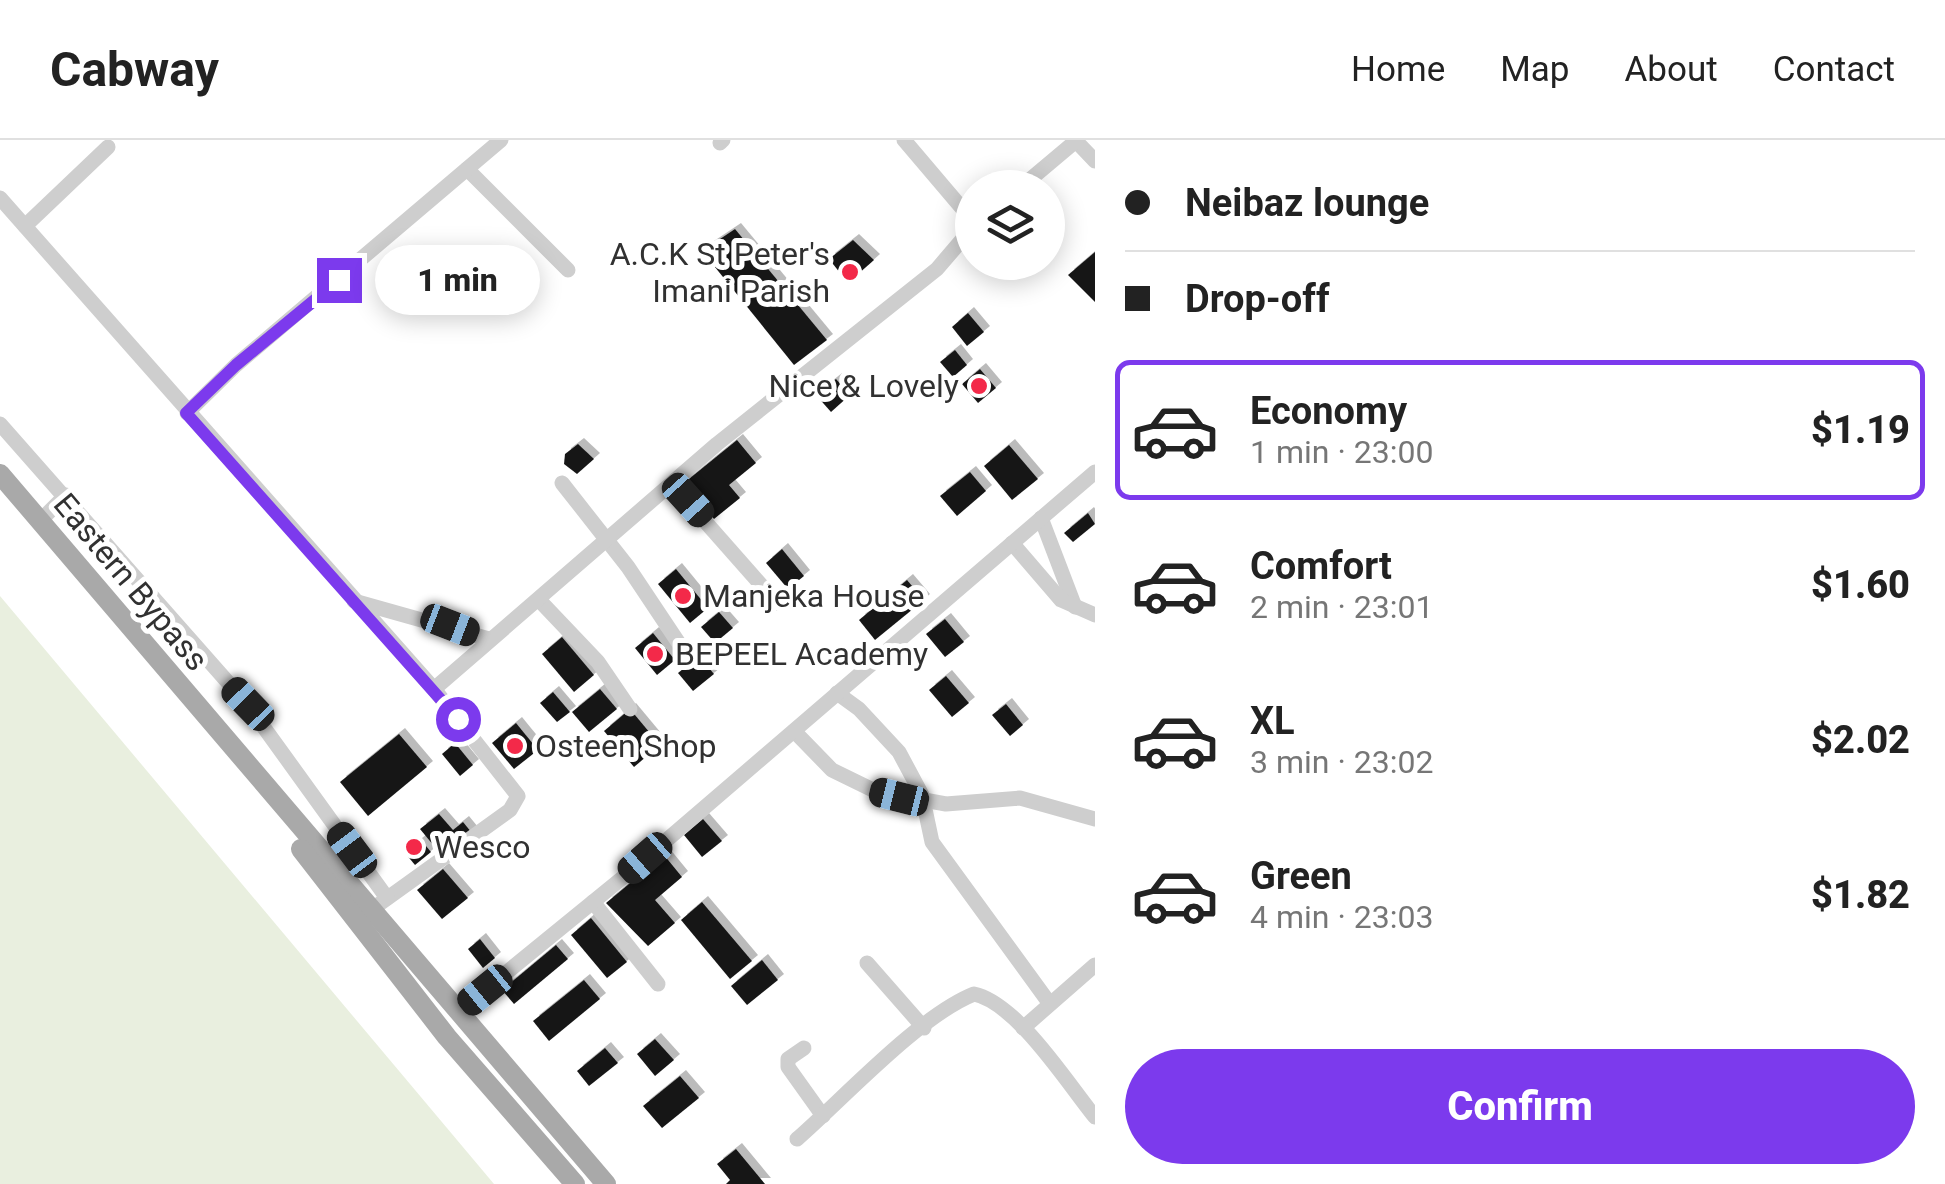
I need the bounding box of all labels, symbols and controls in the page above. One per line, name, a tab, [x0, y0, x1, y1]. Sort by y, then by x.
text: Cabway	[50, 41, 219, 98]
text: Home	[1351, 49, 1445, 90]
text: Map	[1500, 49, 1569, 90]
text: About	[1624, 49, 1718, 90]
text: Contact	[1773, 49, 1895, 90]
map controls	[955, 170, 1065, 280]
button: layers	[955, 170, 1065, 280]
text: Neibaz lounge	[1185, 181, 1429, 225]
place label: A.C.K St Peter's Imani Parish	[610, 235, 830, 310]
callout: 1 min	[374, 245, 539, 315]
route end	[317, 258, 362, 303]
text: 1 min	[417, 261, 498, 299]
marker: A.C.K St Peter's Imani Parish	[839, 261, 861, 283]
text: Drop-off	[1185, 277, 1330, 321]
place label: Nice & Lovely	[768, 367, 959, 405]
marker: Nice & Lovely	[968, 375, 990, 397]
icon: car	[1130, 385, 1220, 475]
text: Economy	[1250, 389, 1407, 433]
text: $1.19	[1811, 408, 1910, 452]
text: 1 min · 23:00	[1250, 433, 1433, 471]
car	[657, 468, 719, 532]
street label: Eastern Bypass	[46, 486, 216, 678]
icon: car	[1130, 540, 1220, 630]
text: Comfort	[1250, 544, 1392, 588]
text: $1.60	[1811, 563, 1910, 607]
place label: Manjeka House	[703, 577, 924, 615]
marker: Manjeka House	[672, 585, 694, 607]
text: 2 min · 23:01	[1250, 588, 1433, 626]
car	[417, 600, 483, 650]
place label: BEPEEL Academy	[675, 635, 928, 673]
marker: BEPEEL Academy	[644, 643, 666, 665]
car	[216, 672, 280, 736]
icon: car	[1130, 695, 1220, 785]
route start	[436, 697, 481, 742]
text: XL	[1250, 699, 1295, 743]
text: $2.02	[1811, 718, 1910, 762]
place label: Osteen Shop	[535, 727, 716, 765]
marker: Osteen Shop	[504, 735, 526, 757]
text: 3 min · 23:02	[1250, 743, 1433, 781]
car	[866, 775, 932, 819]
car	[322, 817, 382, 883]
car	[613, 827, 677, 889]
place label: Wesco	[434, 828, 530, 866]
marker: Wesco	[403, 836, 425, 858]
icon: car	[1130, 850, 1220, 940]
text: Green	[1250, 854, 1352, 898]
text: $1.82	[1811, 873, 1910, 917]
text: 4 min · 23:03	[1250, 898, 1433, 936]
car	[452, 959, 518, 1021]
button: Confirm	[1125, 1049, 1915, 1164]

